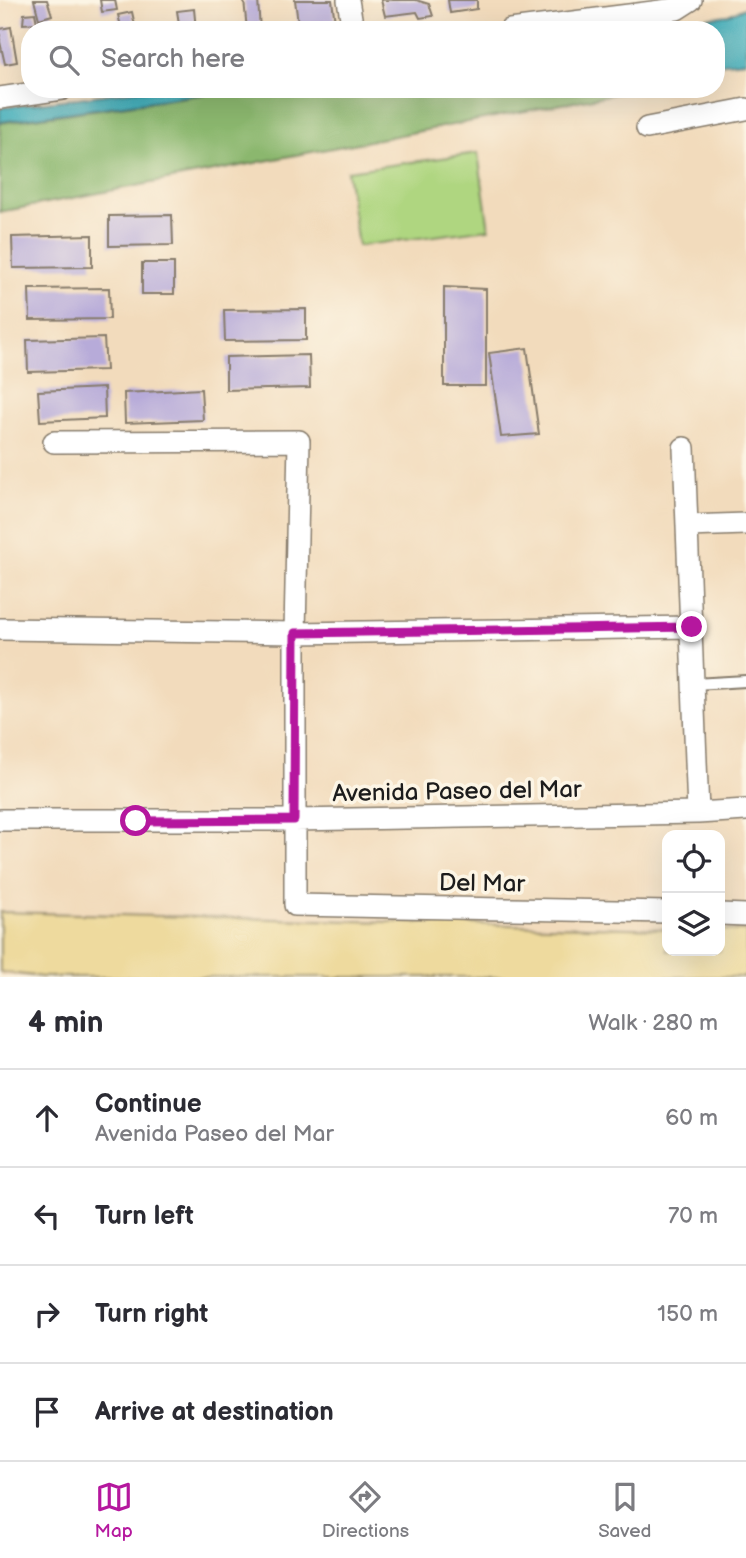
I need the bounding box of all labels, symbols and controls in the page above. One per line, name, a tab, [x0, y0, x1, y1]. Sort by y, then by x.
search box	[21, 21, 725, 98]
icon: search	[45, 41, 83, 79]
text: Search here	[101, 44, 245, 75]
route end	[676, 611, 707, 642]
street label: Avenida Paseo del Mar	[332, 775, 582, 808]
route start	[120, 805, 151, 836]
map controls	[662, 830, 725, 956]
button: locate	[662, 830, 725, 893]
street label: Del Mar	[439, 868, 526, 899]
button: layers	[662, 893, 725, 956]
text: 4 min	[28, 1005, 103, 1041]
text: Walk · 280 m	[588, 1009, 718, 1037]
text: Continue	[95, 1089, 202, 1120]
icon: ahead	[28, 1099, 66, 1137]
text: 60 m	[665, 1104, 718, 1132]
text: Avenida Paseo del Mar	[95, 1120, 334, 1148]
icon: left	[28, 1197, 66, 1235]
text: Turn left	[95, 1201, 194, 1232]
text: 70 m	[668, 1202, 718, 1230]
icon: right	[28, 1295, 66, 1333]
text: Turn right	[95, 1299, 208, 1330]
text: 150 m	[657, 1300, 718, 1328]
icon: arrive	[28, 1393, 66, 1431]
text: Arrive at destination	[95, 1397, 334, 1428]
tab: Map	[95, 1478, 133, 1543]
tab: Directions	[322, 1478, 409, 1543]
tab: Saved	[598, 1478, 651, 1543]

